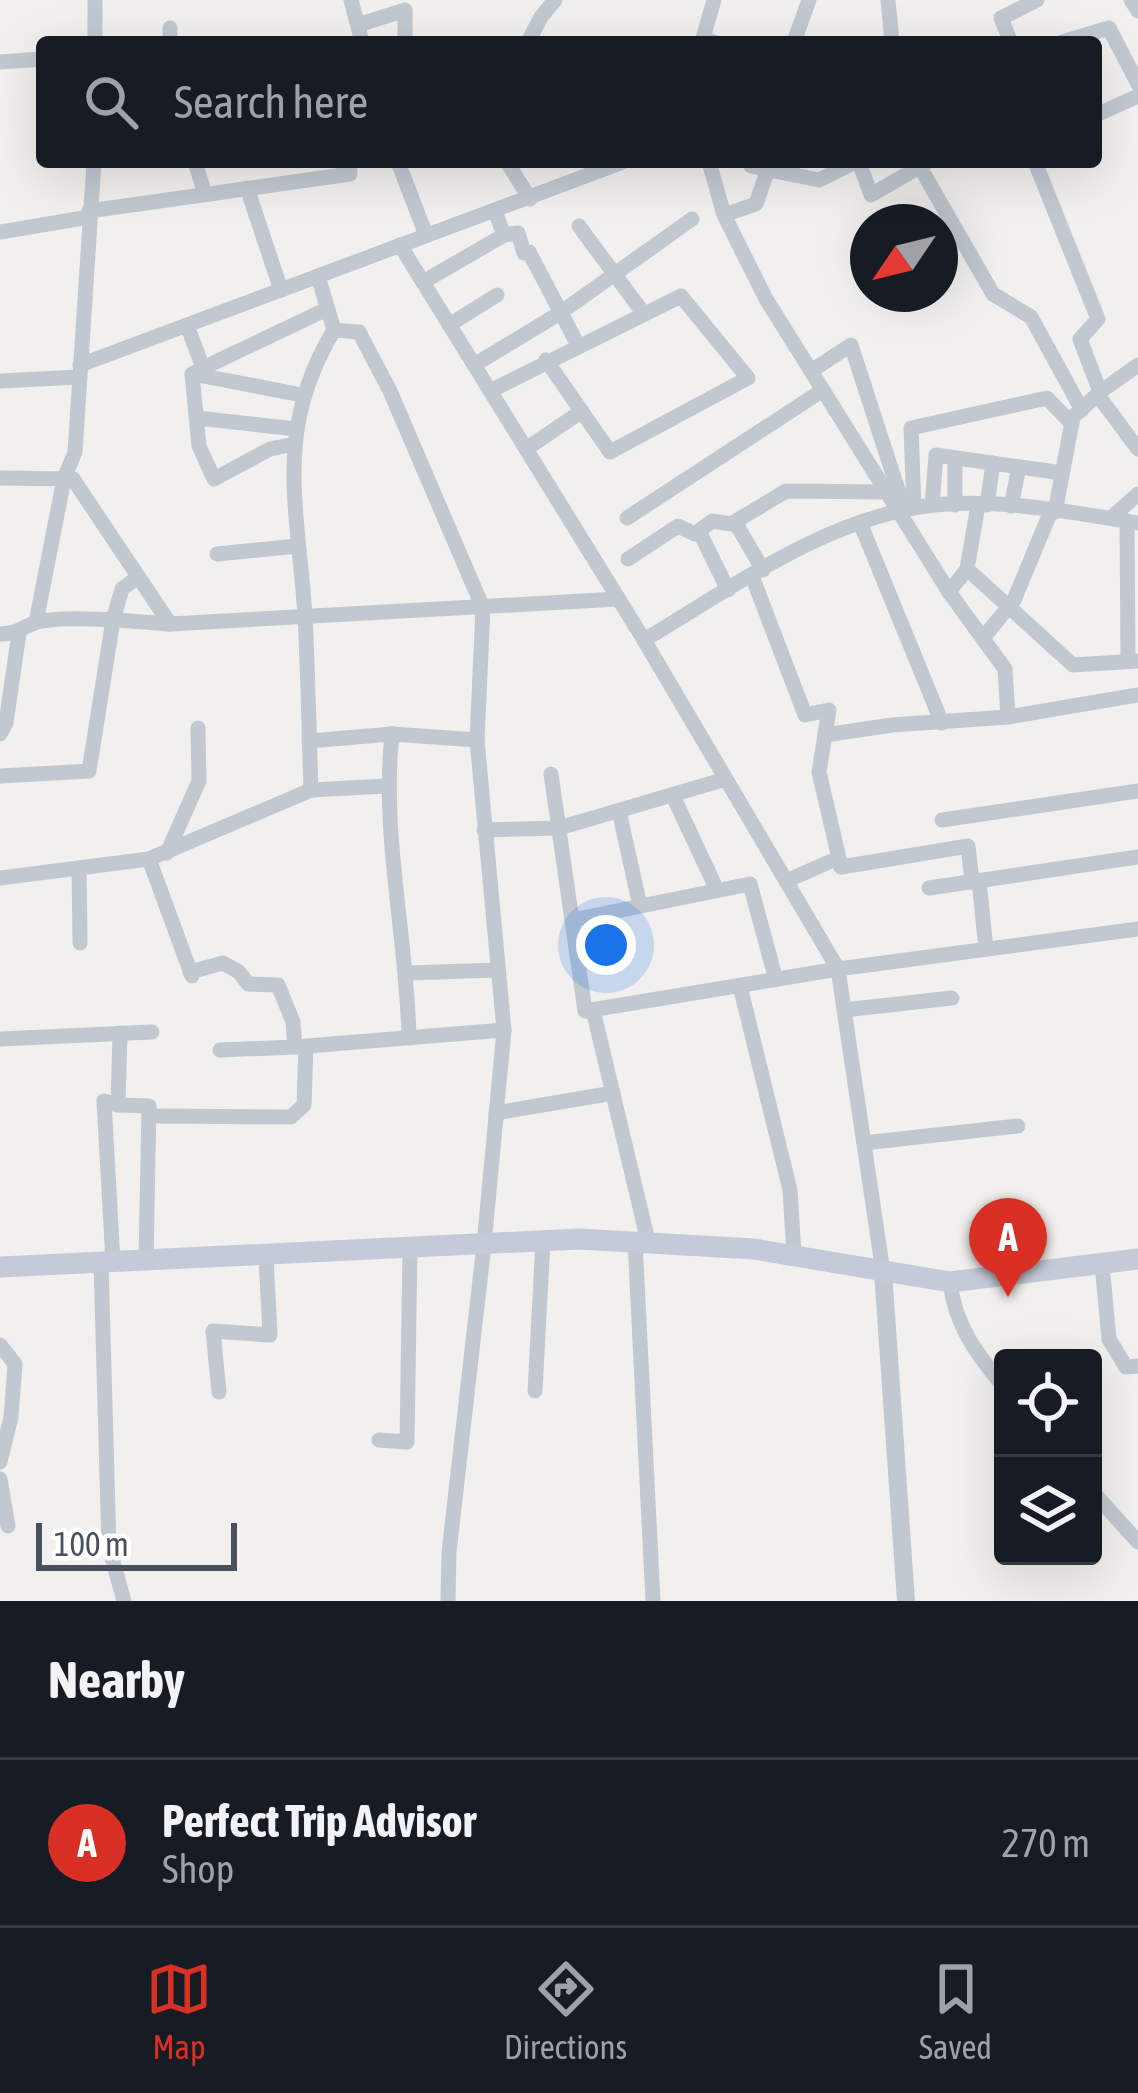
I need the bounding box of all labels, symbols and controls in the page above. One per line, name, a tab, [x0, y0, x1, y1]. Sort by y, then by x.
search box	[36, 36, 1102, 168]
icon: search	[78, 69, 144, 135]
text: Search here	[174, 76, 368, 128]
north arrow	[850, 204, 958, 312]
your location	[576, 915, 636, 975]
pin: A	[969, 1198, 1047, 1297]
map controls	[994, 1349, 1102, 1565]
button: locate	[994, 1349, 1102, 1457]
button: layers	[994, 1457, 1102, 1565]
scale bar	[36, 1517, 237, 1570]
text: 100 m	[54, 1525, 129, 1563]
text: Nearby	[48, 1650, 185, 1709]
text: Perfect Trip Advisor	[162, 1795, 476, 1847]
text: A	[77, 1821, 97, 1865]
text: 270 m	[1002, 1821, 1090, 1865]
text: Shop	[162, 1847, 234, 1891]
tab: Map	[146, 1956, 212, 2066]
tab: Directions	[504, 1956, 627, 2066]
tab: Saved	[919, 1956, 992, 2066]

